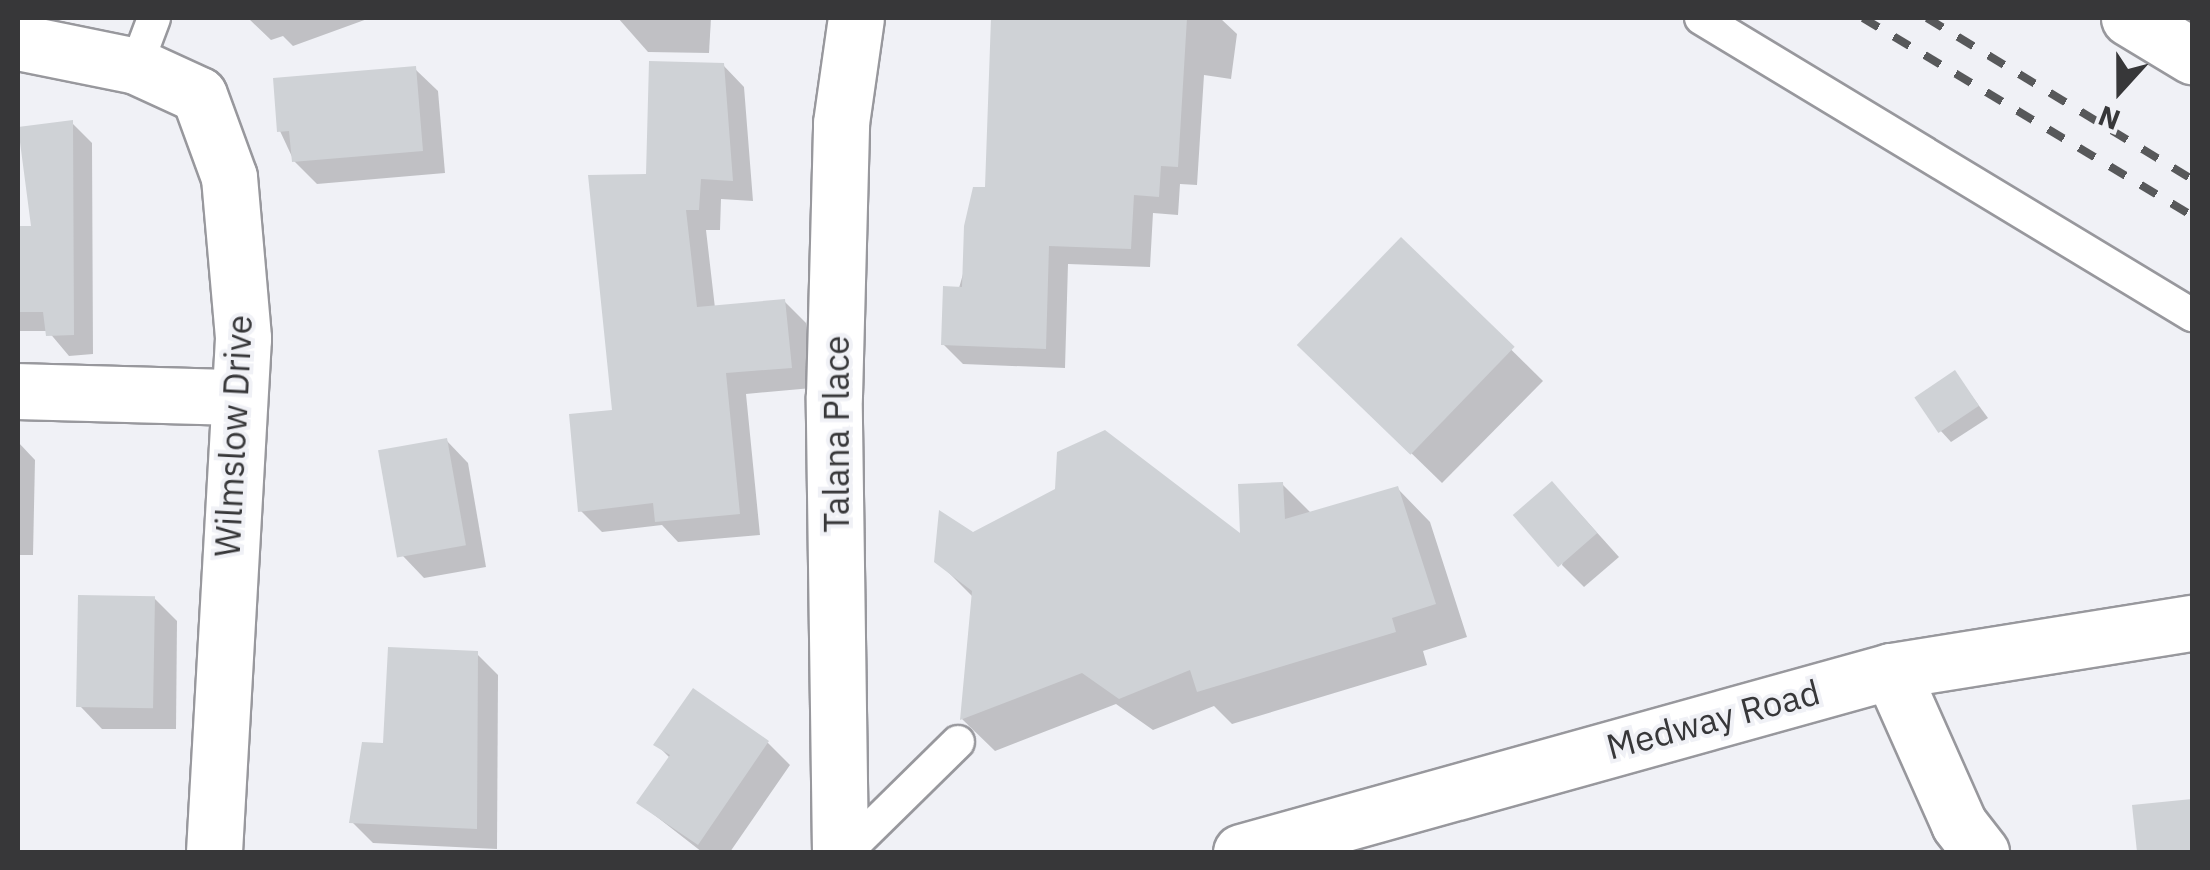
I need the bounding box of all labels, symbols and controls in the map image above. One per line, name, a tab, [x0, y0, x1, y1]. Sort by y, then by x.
north arrow	[2070, 40, 2170, 140]
text: N	[2093, 98, 2125, 139]
street label: Wilmslow Drive	[206, 314, 260, 558]
street label: Talana Place	[815, 335, 857, 533]
street label: Medway Road	[1602, 670, 1824, 768]

